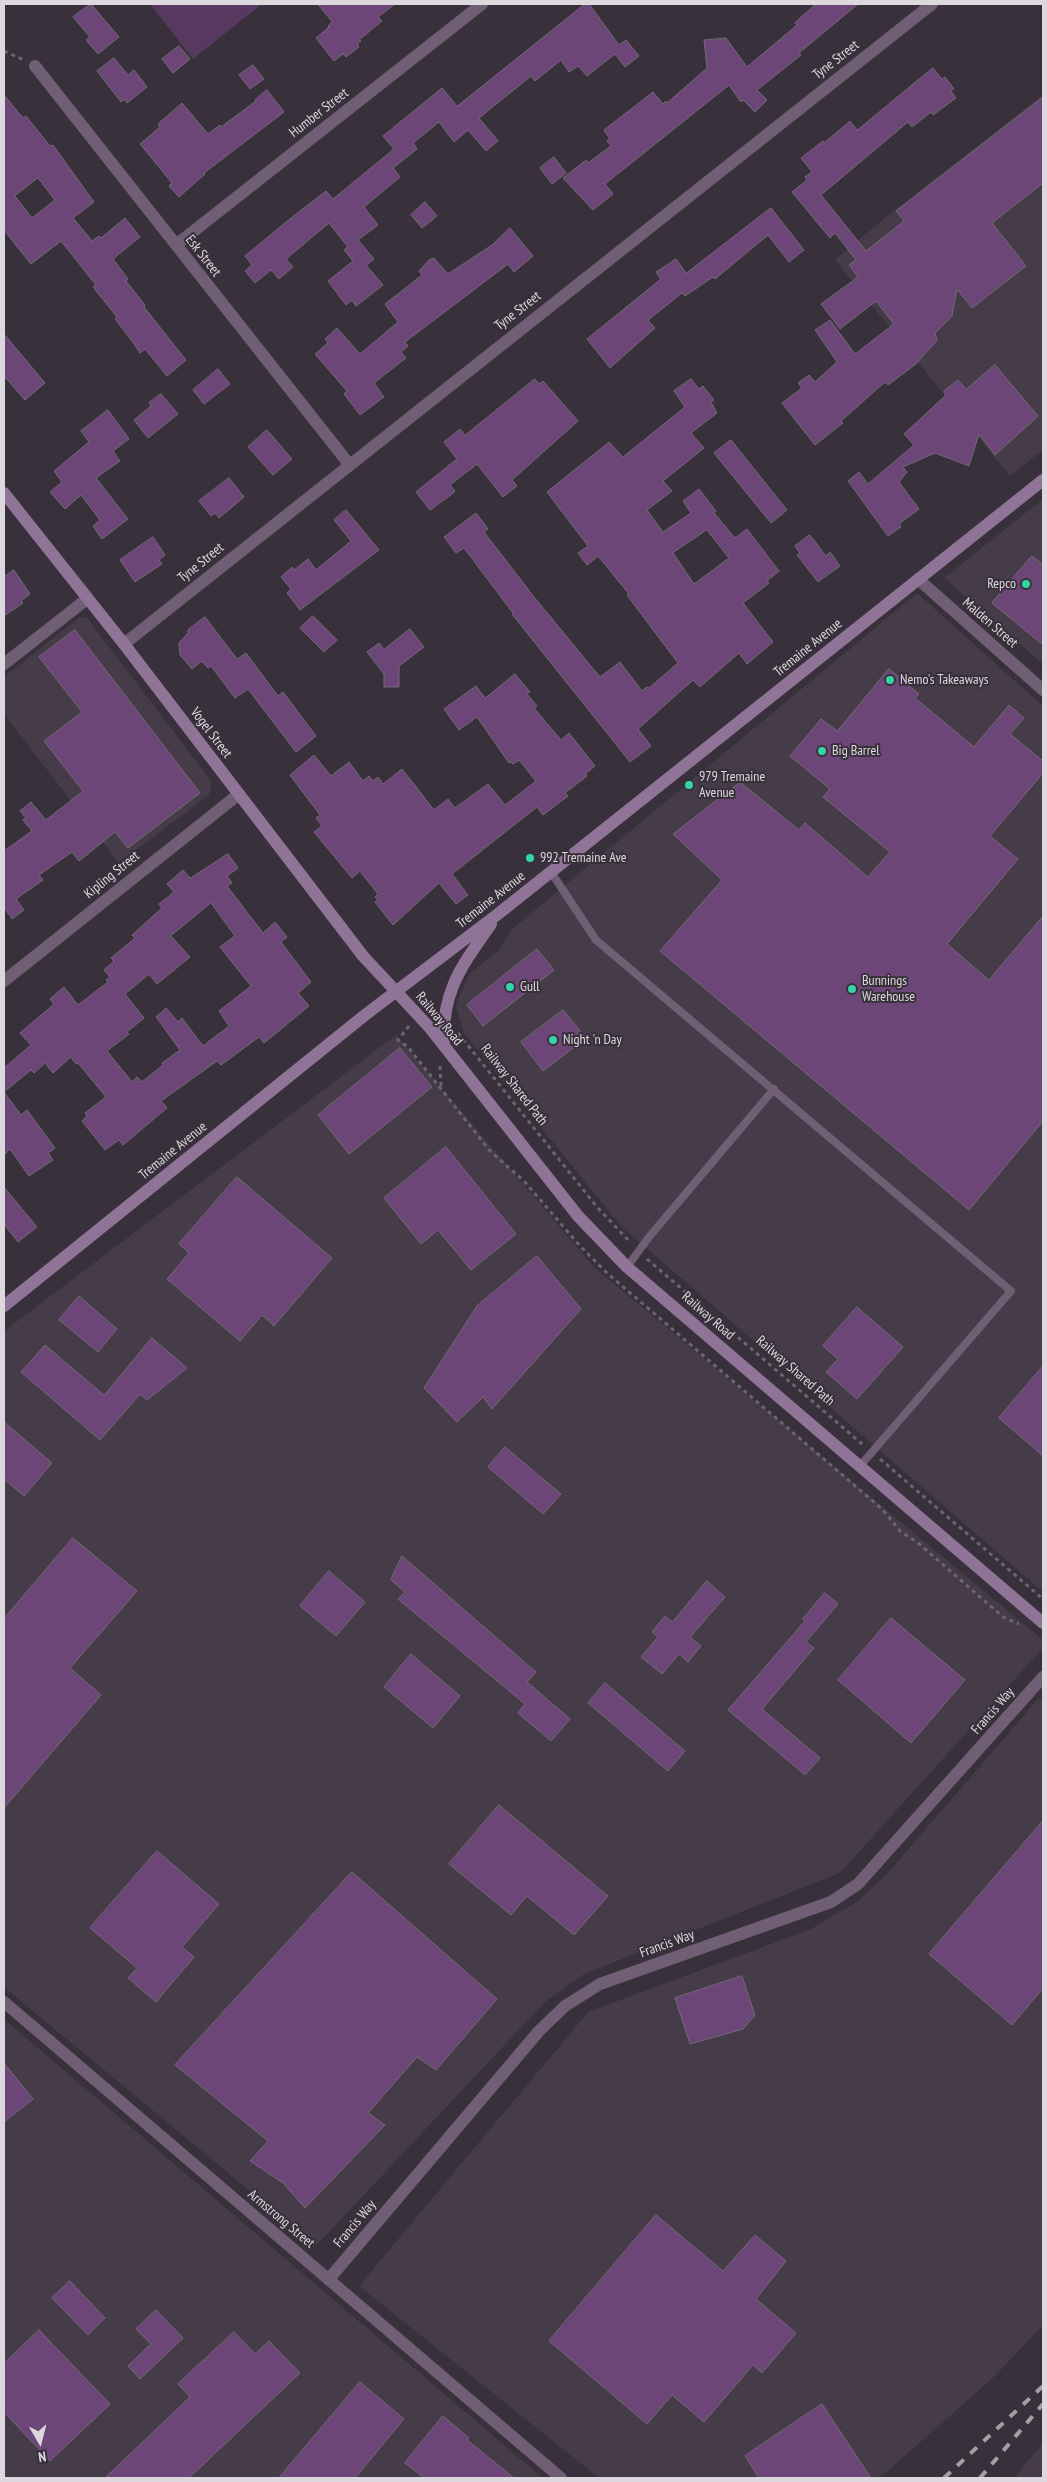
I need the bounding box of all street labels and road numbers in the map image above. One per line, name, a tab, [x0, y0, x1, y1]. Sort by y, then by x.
street label: Tyne Street	[810, 37, 862, 83]
street label: Humber Street	[286, 85, 352, 141]
street label: Esk Street	[182, 232, 224, 280]
street label: Tyne Street	[492, 288, 544, 334]
street label: Tyne Street	[175, 539, 227, 587]
street label: Malden Street	[959, 594, 1021, 652]
street label: Tremaine Avenue	[771, 615, 845, 681]
street label: Vogel Street	[187, 704, 235, 762]
street label: Kipling Street	[81, 848, 143, 902]
street label: Tremaine Avenue	[453, 868, 529, 932]
street label: Railway Road	[412, 989, 466, 1049]
street label: Railway Shared Path	[477, 1041, 551, 1129]
street label: Tremaine Avenue	[136, 1118, 210, 1184]
street label: Railway Road	[678, 1288, 738, 1344]
street label: Railway Shared Path	[752, 1332, 838, 1410]
street label: Francis Way	[968, 1684, 1018, 1738]
street label: Francis Way	[637, 1926, 697, 1962]
street label: Armstrong Street	[244, 2186, 318, 2252]
street label: Francis Way	[330, 2197, 380, 2251]

